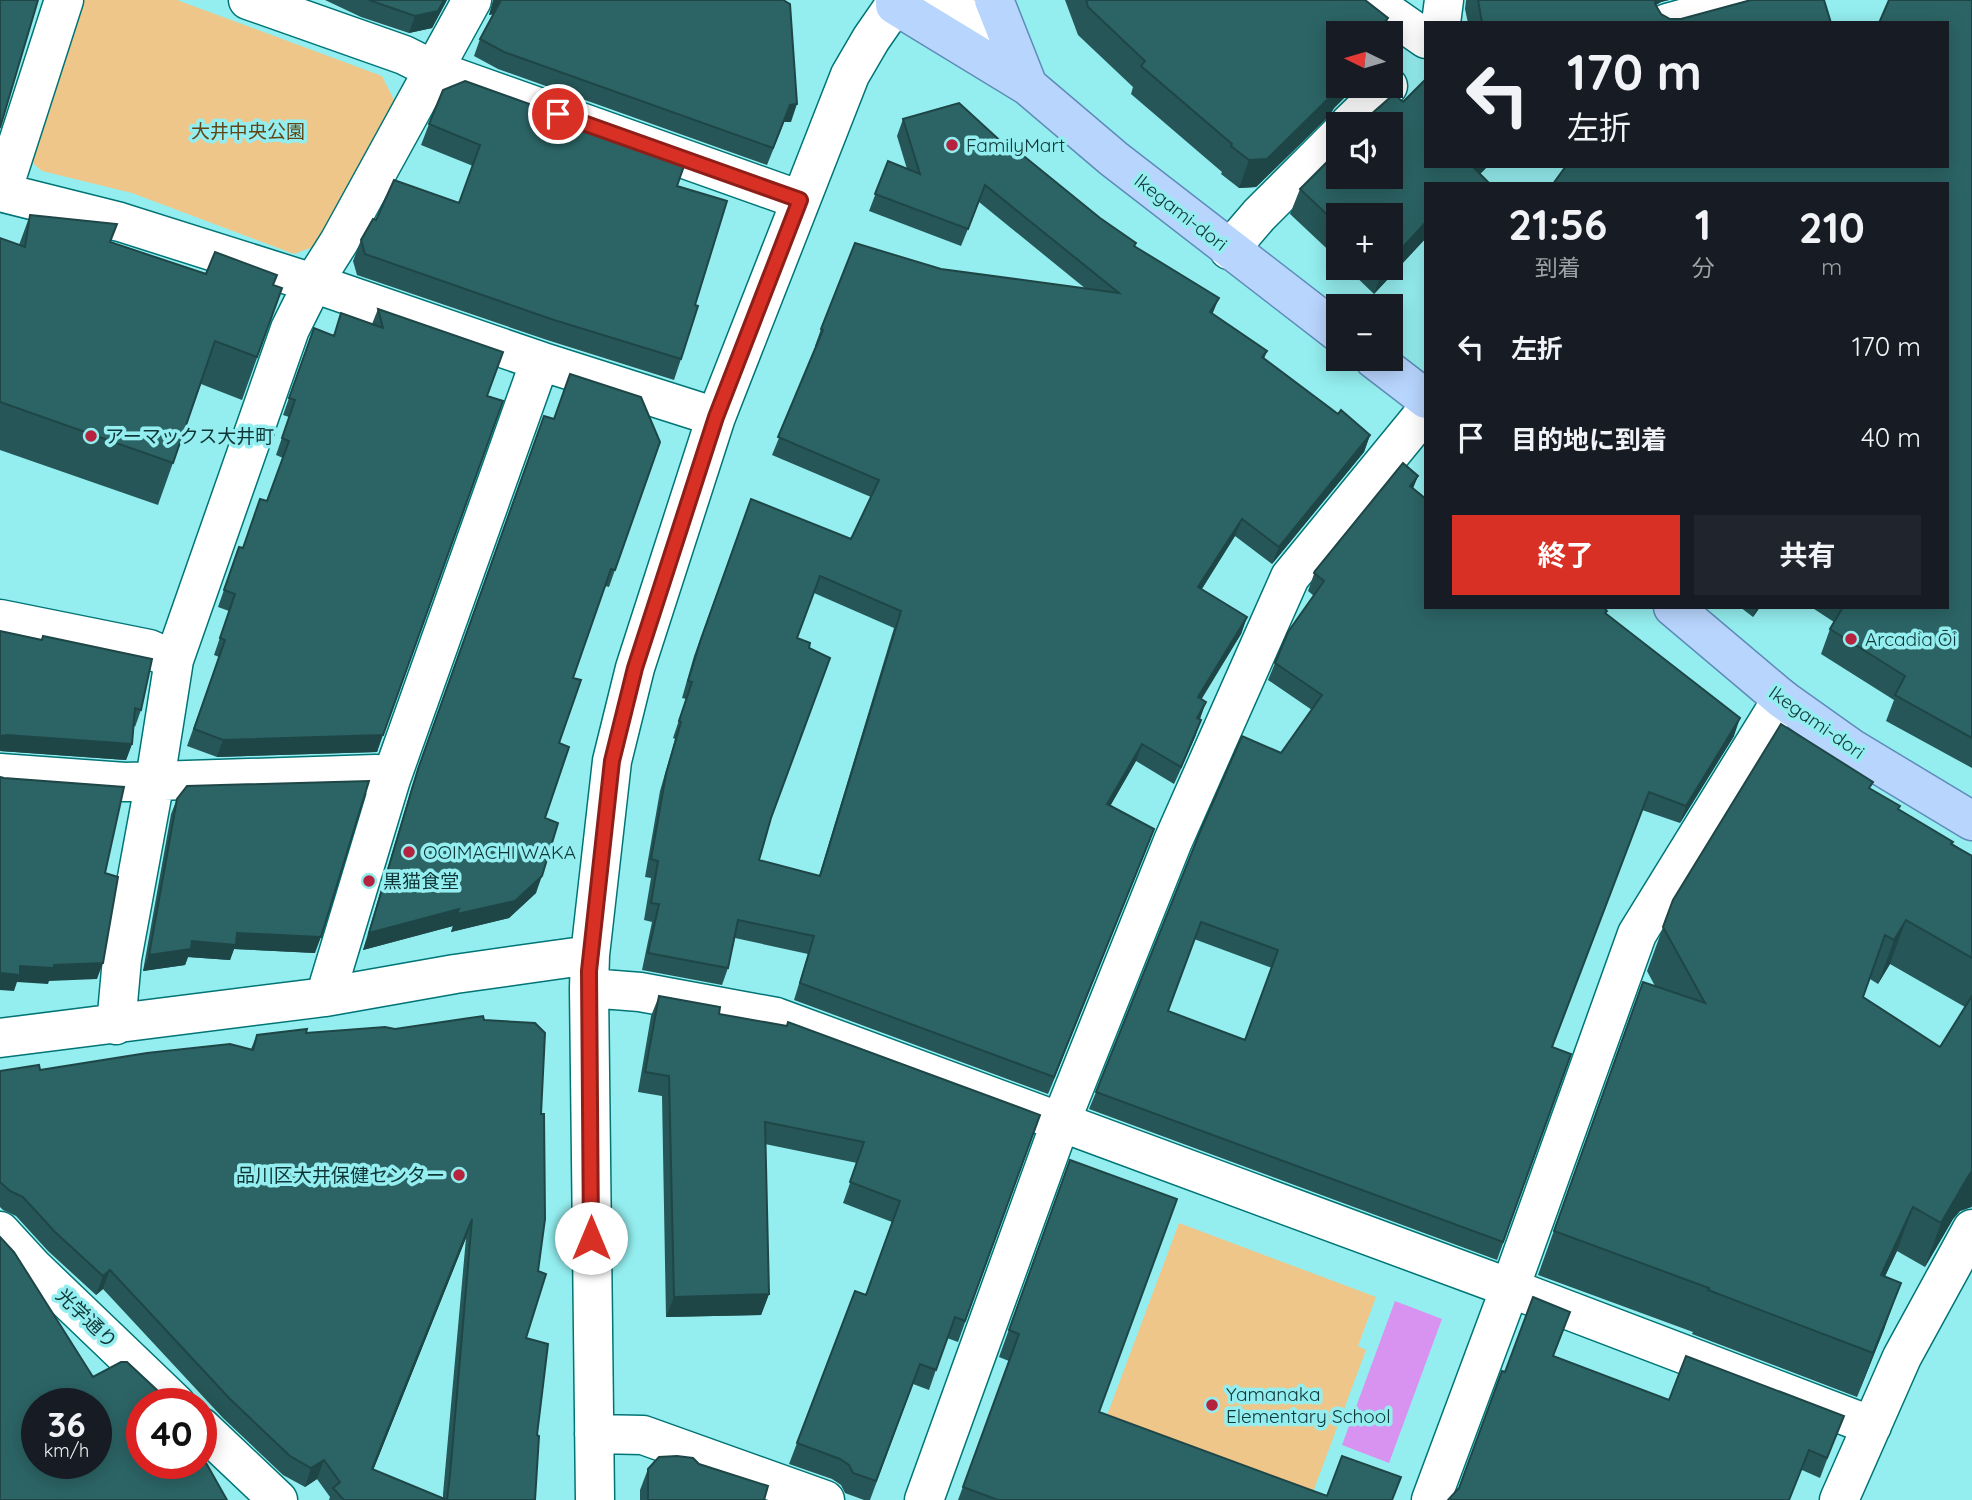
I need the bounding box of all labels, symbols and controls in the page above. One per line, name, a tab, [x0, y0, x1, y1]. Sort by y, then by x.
north arrow	[1326, 21, 1404, 98]
map controls	[1326, 21, 1403, 371]
text: 170 m	[1567, 41, 1702, 102]
icon: left	[1452, 49, 1543, 140]
pin	[528, 84, 588, 144]
icon: arrive	[539, 95, 577, 133]
text: 左折	[1567, 107, 1631, 147]
button: sound	[1326, 112, 1403, 189]
park label: 大井中央公園	[191, 119, 305, 143]
place label: FamilyMart	[966, 133, 1065, 157]
marker: FamilyMart	[944, 137, 960, 153]
street label: Ikegami-dori	[1130, 168, 1232, 256]
text: 21:56	[1508, 198, 1607, 251]
text: 1	[1695, 198, 1711, 251]
text: 210	[1799, 201, 1865, 254]
button: +	[1326, 203, 1403, 280]
text: m	[1821, 252, 1842, 281]
text: 到着	[1535, 253, 1581, 282]
text: 分	[1692, 253, 1715, 282]
button: −	[1326, 294, 1403, 371]
icon: left	[1452, 328, 1490, 366]
text: 170 m	[1852, 330, 1921, 363]
text: 左折	[1511, 332, 1563, 365]
icon: arrive	[1452, 419, 1490, 457]
text: 40 m	[1861, 421, 1921, 454]
text: 目的地に到着	[1511, 423, 1667, 456]
place label: アーマックス大井町	[105, 424, 274, 448]
marker: アーマックス大井町	[83, 428, 99, 444]
button: 終了	[1452, 515, 1680, 595]
button: 共有	[1694, 515, 1921, 595]
place label: Arcadia Ōi	[1865, 627, 1956, 651]
marker: Arcadia Ōi	[1843, 631, 1859, 647]
street label: Ikegami-dori	[1764, 680, 1870, 764]
place label: OOIMACHI WAKA	[423, 840, 576, 864]
marker: OOIMACHI WAKA	[401, 844, 417, 860]
place label: 黒猫食堂	[383, 869, 459, 893]
marker: 黒猫食堂	[361, 873, 377, 889]
place label: 品川区大井保健センター	[236, 1163, 445, 1187]
marker: 品川区大井保健センター	[451, 1167, 467, 1183]
position arrow	[554, 1201, 628, 1275]
street label: 光学通り	[51, 1283, 123, 1353]
place label: Yamanaka Elementary School	[1226, 1382, 1391, 1428]
speed limit sign: 40	[126, 1388, 217, 1479]
marker: Yamanaka Elementary School	[1204, 1397, 1220, 1413]
text: 36	[47, 1402, 86, 1446]
text: km/h	[44, 1439, 89, 1462]

